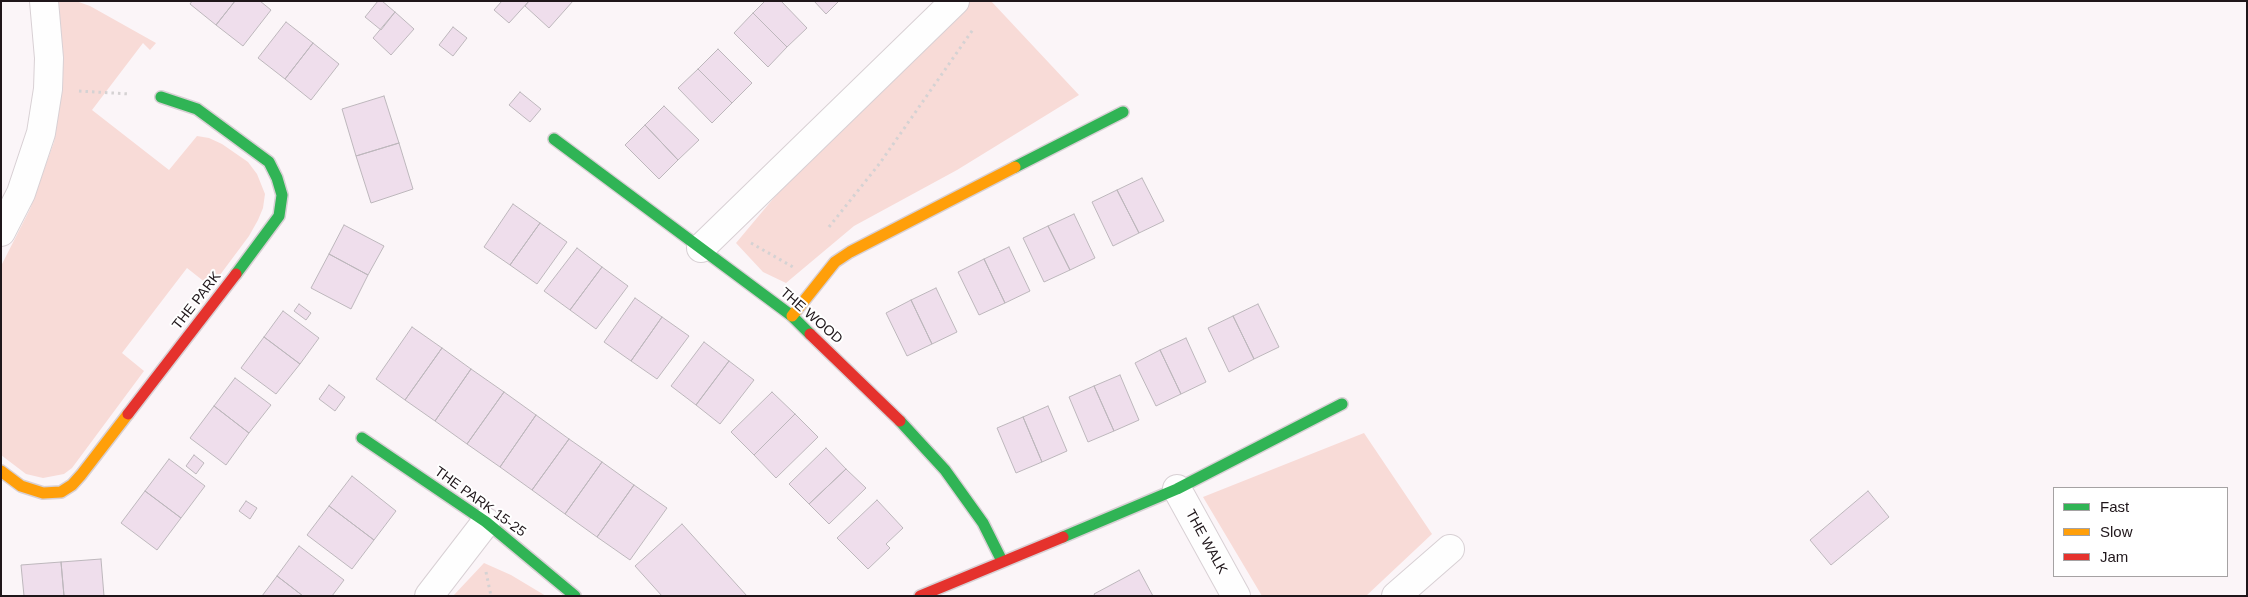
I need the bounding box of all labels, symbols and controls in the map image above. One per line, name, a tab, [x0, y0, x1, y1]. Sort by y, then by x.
street label: THE PARK	[169, 269, 225, 333]
street label: THE WOOD	[776, 284, 846, 348]
street label: THE PARK 15-25	[431, 463, 529, 541]
legend	[2053, 487, 2228, 577]
text: Fast	[2100, 498, 2129, 515]
street label: THE WALK	[1181, 507, 1231, 577]
text: Slow	[2100, 523, 2133, 540]
text: Jam	[2100, 548, 2128, 565]

